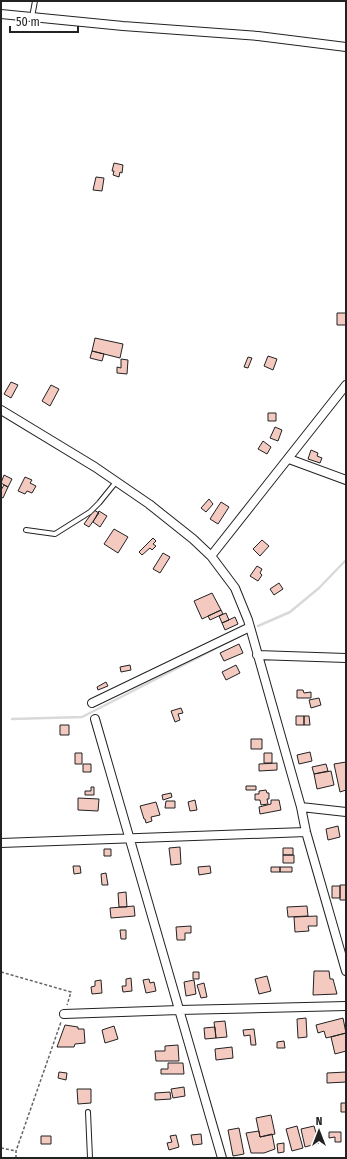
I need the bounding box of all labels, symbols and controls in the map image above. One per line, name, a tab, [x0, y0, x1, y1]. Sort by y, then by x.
scale bar	[10, 8, 78, 34]
text: 50 m	[16, 15, 40, 29]
north arrow	[299, 1111, 339, 1151]
text: N	[316, 1115, 322, 1128]

